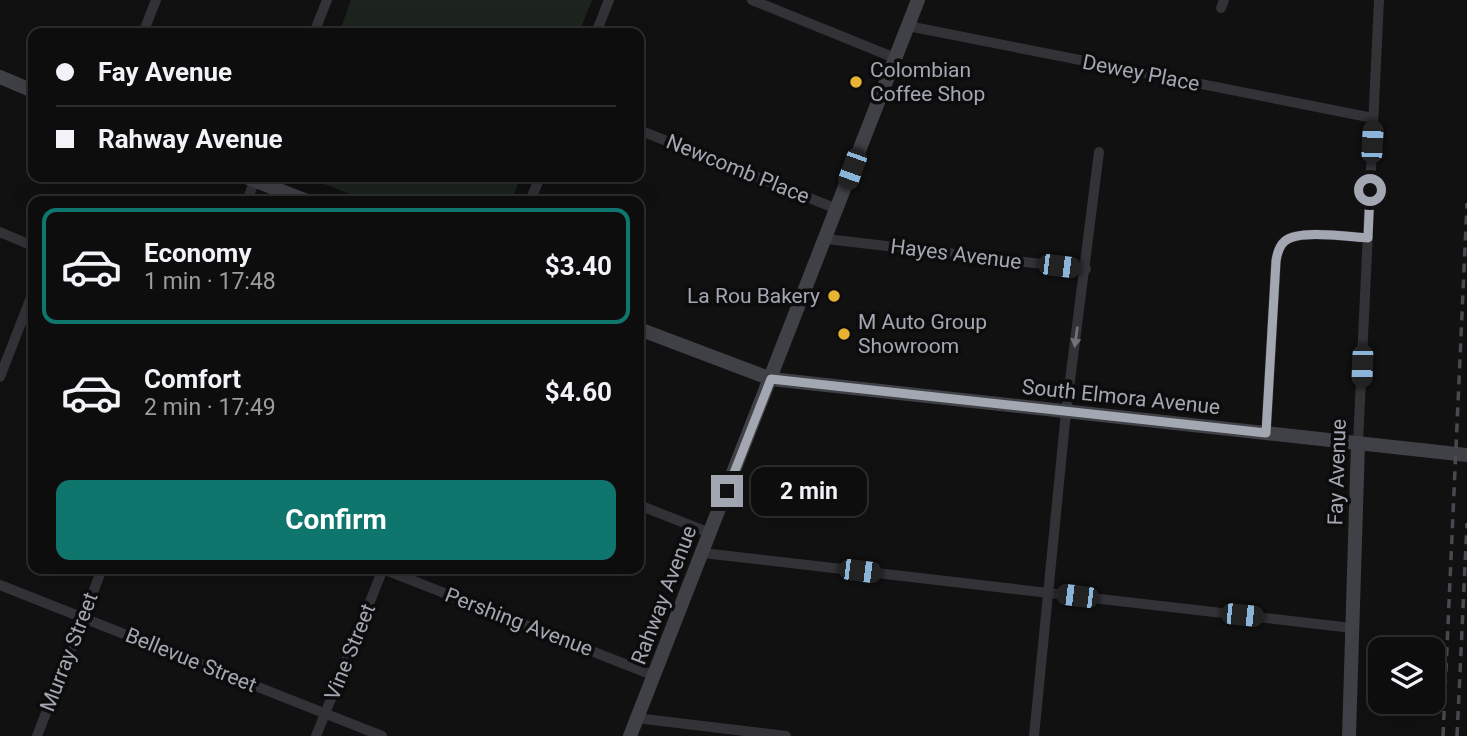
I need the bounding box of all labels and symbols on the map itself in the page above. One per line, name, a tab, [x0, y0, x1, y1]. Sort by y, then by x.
street label: Dewey Place	[1080, 50, 1202, 96]
place label: Colombian Coffee Shop	[870, 58, 985, 106]
marker: Colombian Coffee Shop	[848, 74, 864, 90]
car	[1361, 120, 1384, 164]
street label: Newcomb Place	[663, 129, 813, 209]
car	[835, 146, 870, 192]
route start	[1354, 174, 1386, 206]
street label: Hayes Avenue	[889, 234, 1023, 274]
car	[1037, 253, 1082, 279]
place label: La Rou Bakery	[687, 284, 820, 308]
marker: La Rou Bakery	[826, 288, 842, 304]
place label: M Auto Group Showroom	[858, 310, 987, 358]
marker: M Auto Group Showroom	[836, 326, 852, 342]
one-way arrow	[1070, 326, 1081, 348]
car	[1351, 345, 1374, 387]
street label: South Elmora Avenue	[1021, 375, 1221, 419]
street label: Fay Avenue	[1323, 418, 1351, 526]
callout: 2 min	[752, 466, 867, 516]
route end	[711, 475, 743, 507]
street label: Rahway Avenue	[626, 522, 702, 668]
car	[838, 558, 883, 584]
street label: Pershing Avenue	[442, 583, 596, 661]
car	[1055, 583, 1100, 609]
street label: Murray Street	[35, 589, 103, 715]
street label: Vine Street	[320, 600, 380, 704]
car	[1221, 602, 1264, 628]
street label: Bellevue Street	[122, 623, 260, 697]

